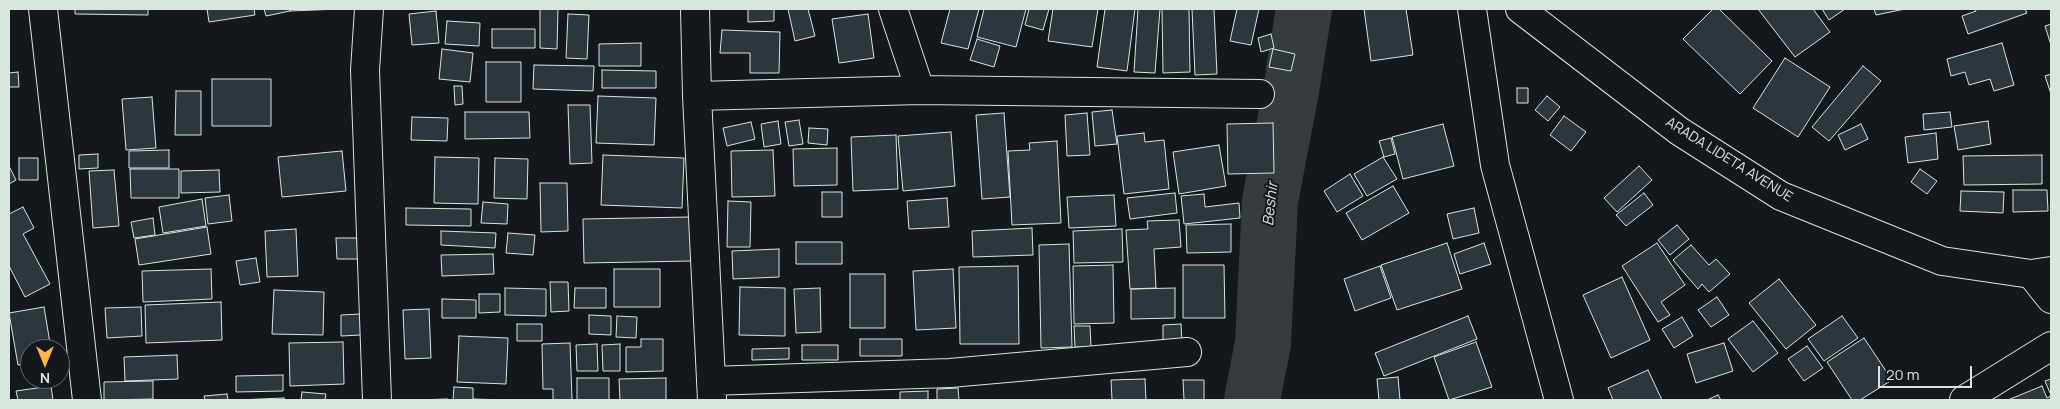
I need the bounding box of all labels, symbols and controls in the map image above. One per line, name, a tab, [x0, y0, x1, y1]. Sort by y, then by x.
street label: ARADA LIDETA AVENUE	[1662, 114, 1796, 206]
water label: Beshir	[1260, 181, 1282, 227]
north arrow	[20, 339, 70, 389]
scale bar	[1880, 356, 1974, 388]
text: 20 m	[1886, 364, 1919, 385]
text: N	[40, 369, 50, 388]

